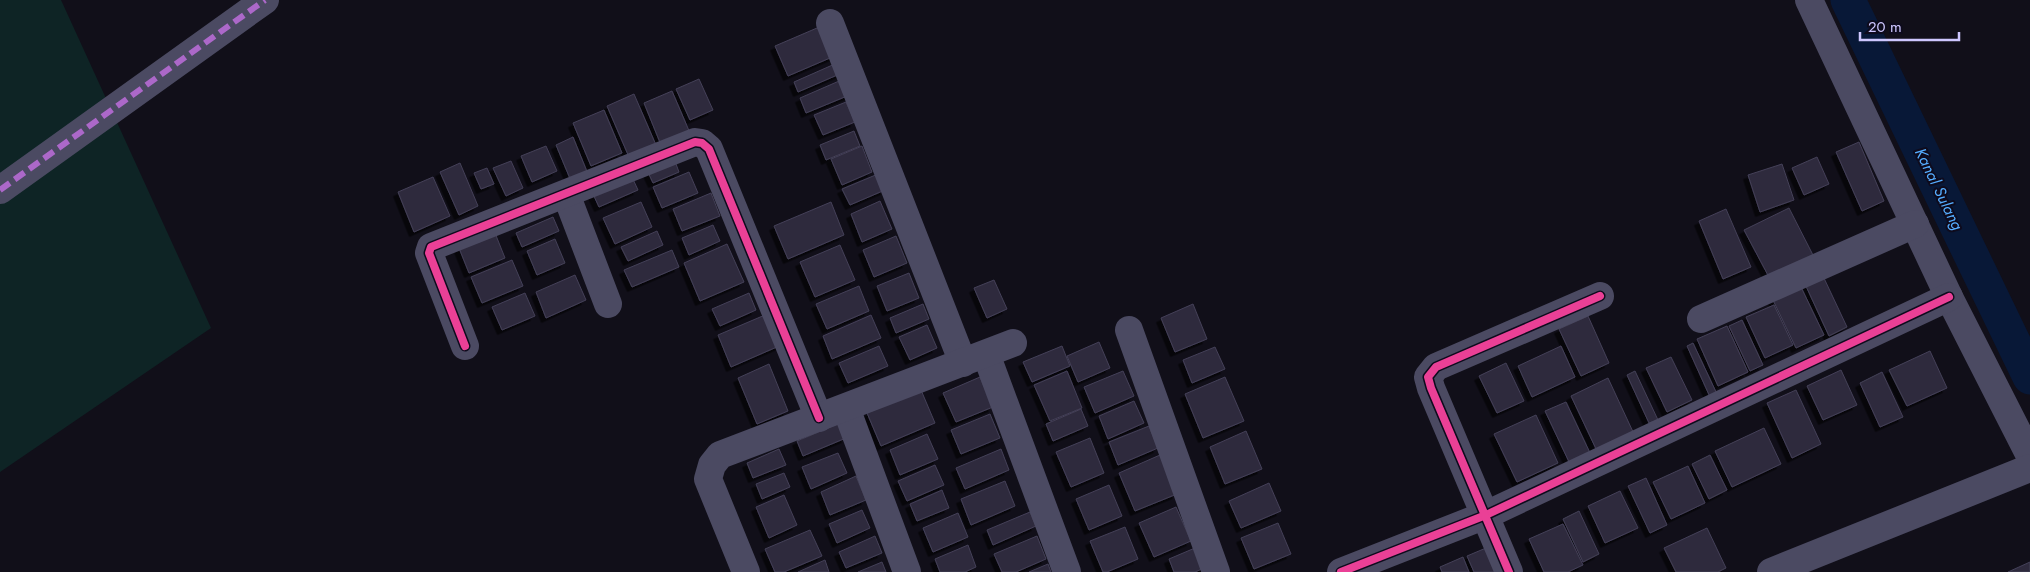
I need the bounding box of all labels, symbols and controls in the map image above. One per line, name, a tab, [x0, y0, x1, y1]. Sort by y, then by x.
scale bar	[1860, 10, 1959, 42]
text: 20 m	[1868, 16, 1902, 38]
water label: Kanal Sulang	[1909, 144, 1969, 234]

